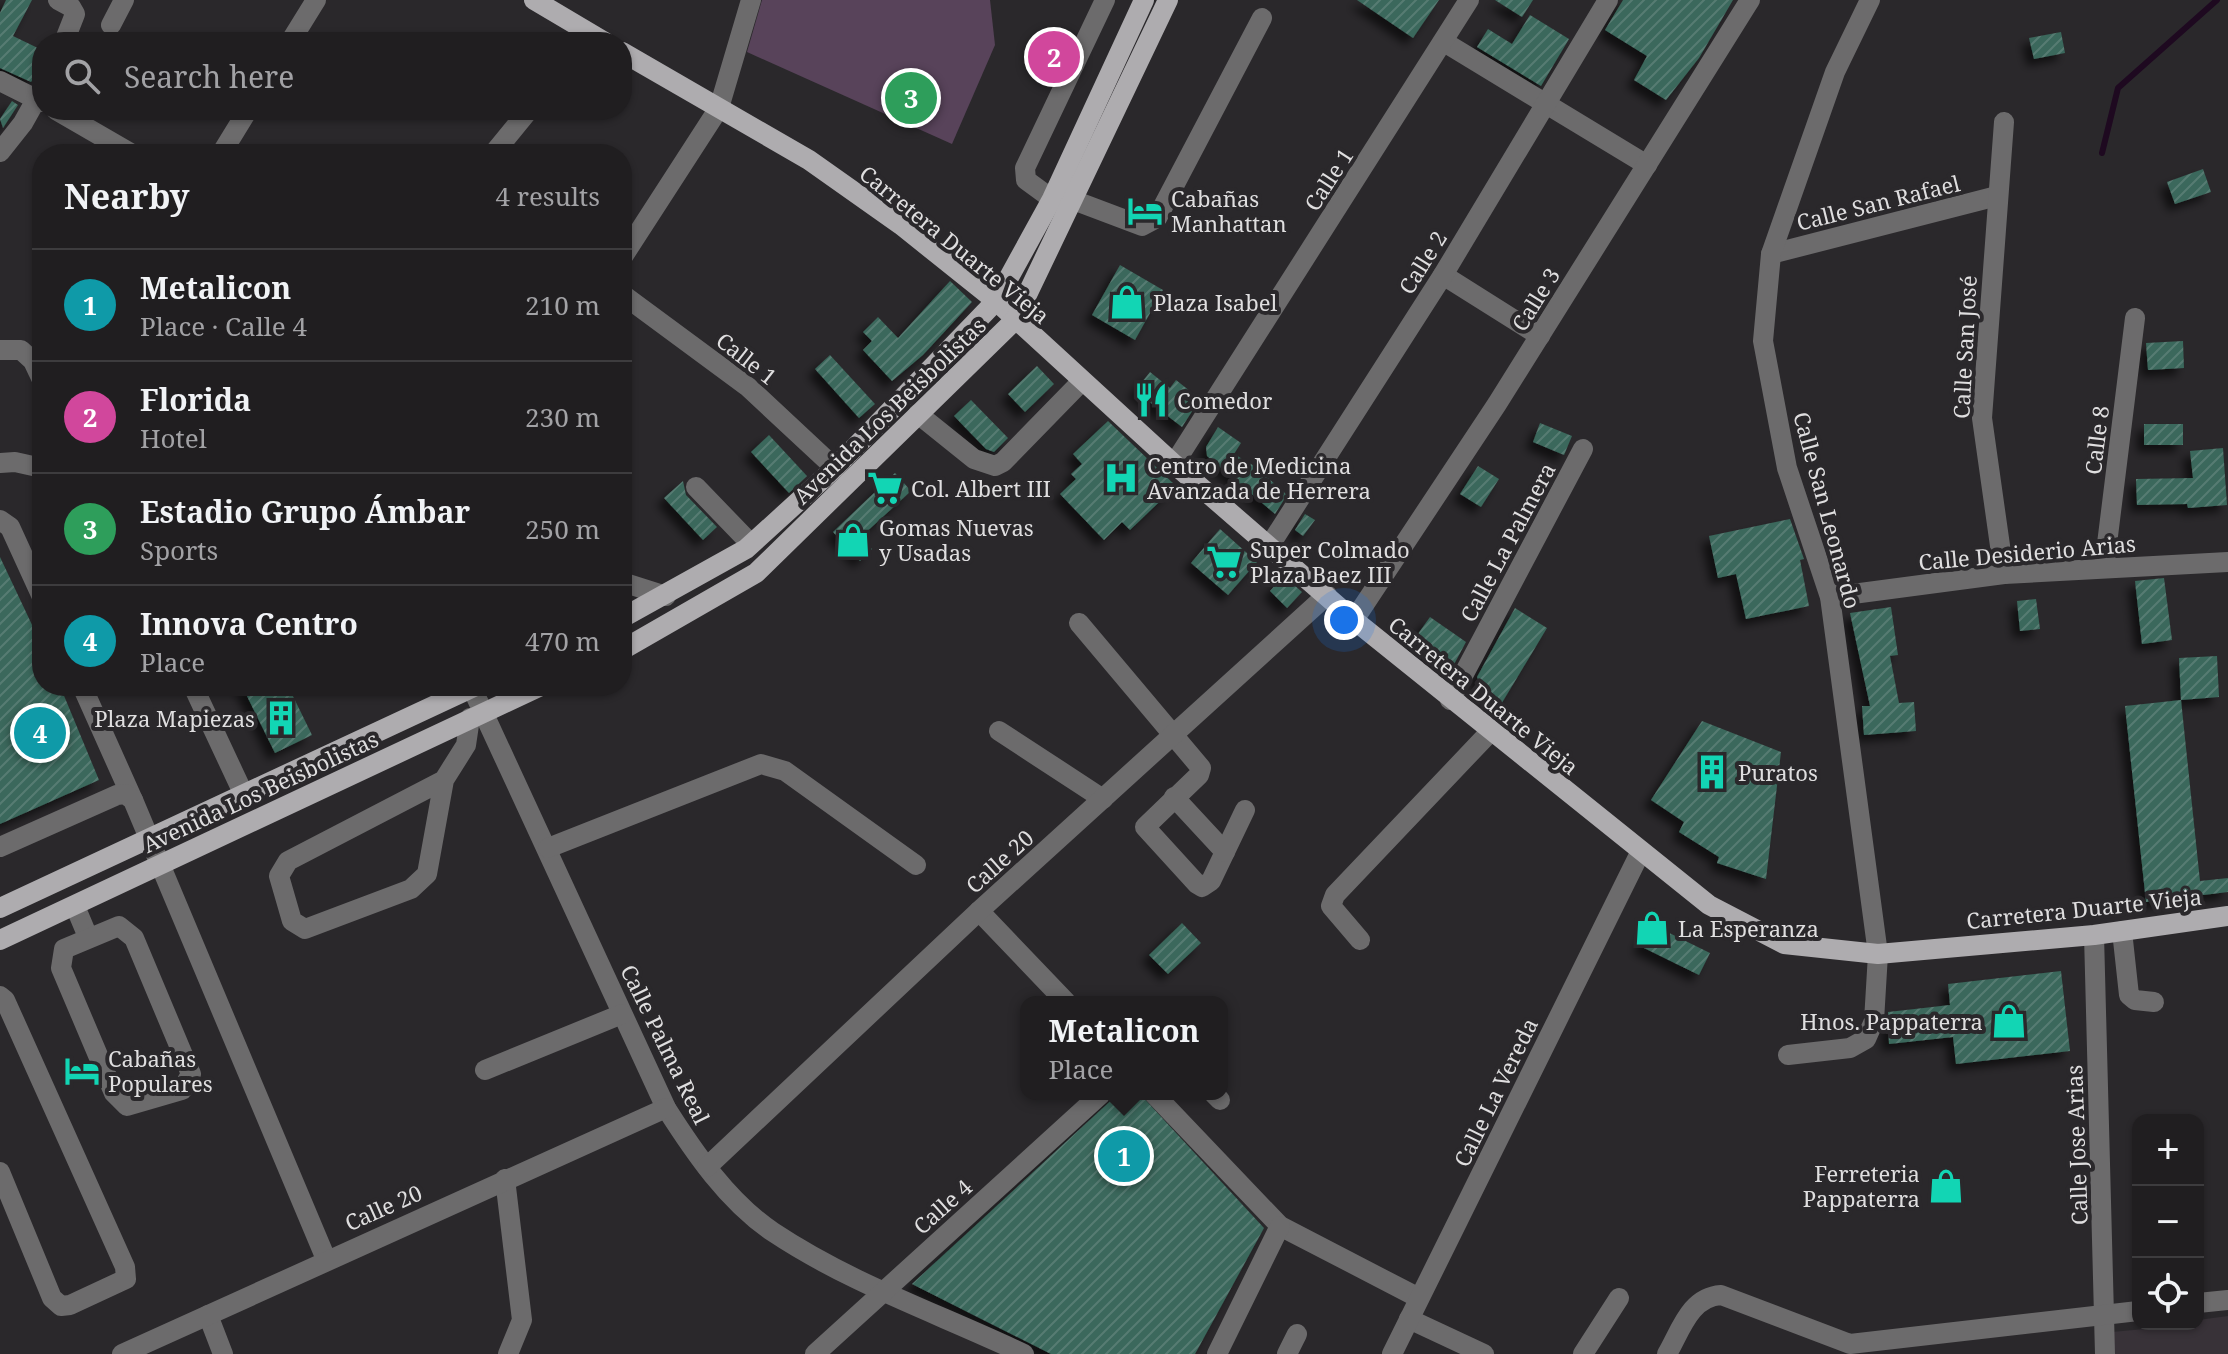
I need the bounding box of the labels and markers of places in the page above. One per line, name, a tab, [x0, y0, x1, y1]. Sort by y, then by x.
pin: 2	[1028, 27, 1080, 87]
pin: 3	[885, 68, 937, 128]
place label: Cabañas Manhattan	[1171, 183, 1287, 238]
hotel icon: Cabañas Manhattan	[1126, 192, 1164, 230]
shop icon: Plaza Isabel	[1108, 283, 1146, 321]
place label: Plaza Isabel	[1153, 287, 1278, 317]
restaurant icon: Comedor	[1132, 381, 1170, 419]
place label: Comedor	[1177, 385, 1273, 415]
place label: Centro de Medicina Avanzada de Herrera	[1147, 450, 1371, 505]
hospital icon: Centro de Medicina Avanzada de Herrera	[1102, 459, 1140, 497]
supermarket icon: Col. Albert III	[866, 469, 904, 507]
place label: Col. Albert III	[911, 473, 1051, 503]
place label: Gomas Nuevas y Usadas	[879, 512, 1034, 567]
shop icon: Gomas Nuevas y Usadas	[834, 521, 872, 559]
place label: Super Colmado Plaza Baez III	[1250, 534, 1410, 589]
supermarket icon: Super Colmado Plaza Baez III	[1205, 543, 1243, 581]
building icon: Plaza Mapiezas	[262, 699, 300, 737]
pin: 4	[14, 703, 66, 763]
place label: Plaza Mapiezas	[94, 703, 255, 733]
building icon: Puratos	[1693, 753, 1731, 791]
place label: Puratos	[1738, 757, 1818, 787]
shop icon: La Esperanza	[1633, 909, 1671, 947]
place label: La Esperanza	[1678, 913, 1819, 943]
shop icon: Hnos. Pappaterra	[1990, 1002, 2028, 1040]
place label: Hnos. Pappaterra	[1800, 1006, 1983, 1036]
place label: Cabañas Populares	[108, 1043, 213, 1098]
hotel icon: Cabañas Populares	[63, 1052, 101, 1090]
pin: 1	[1098, 1126, 1150, 1186]
place label: Ferreteria Pappaterra	[1803, 1158, 1920, 1213]
shop icon: Ferreteria Pappaterra	[1927, 1167, 1965, 1205]

